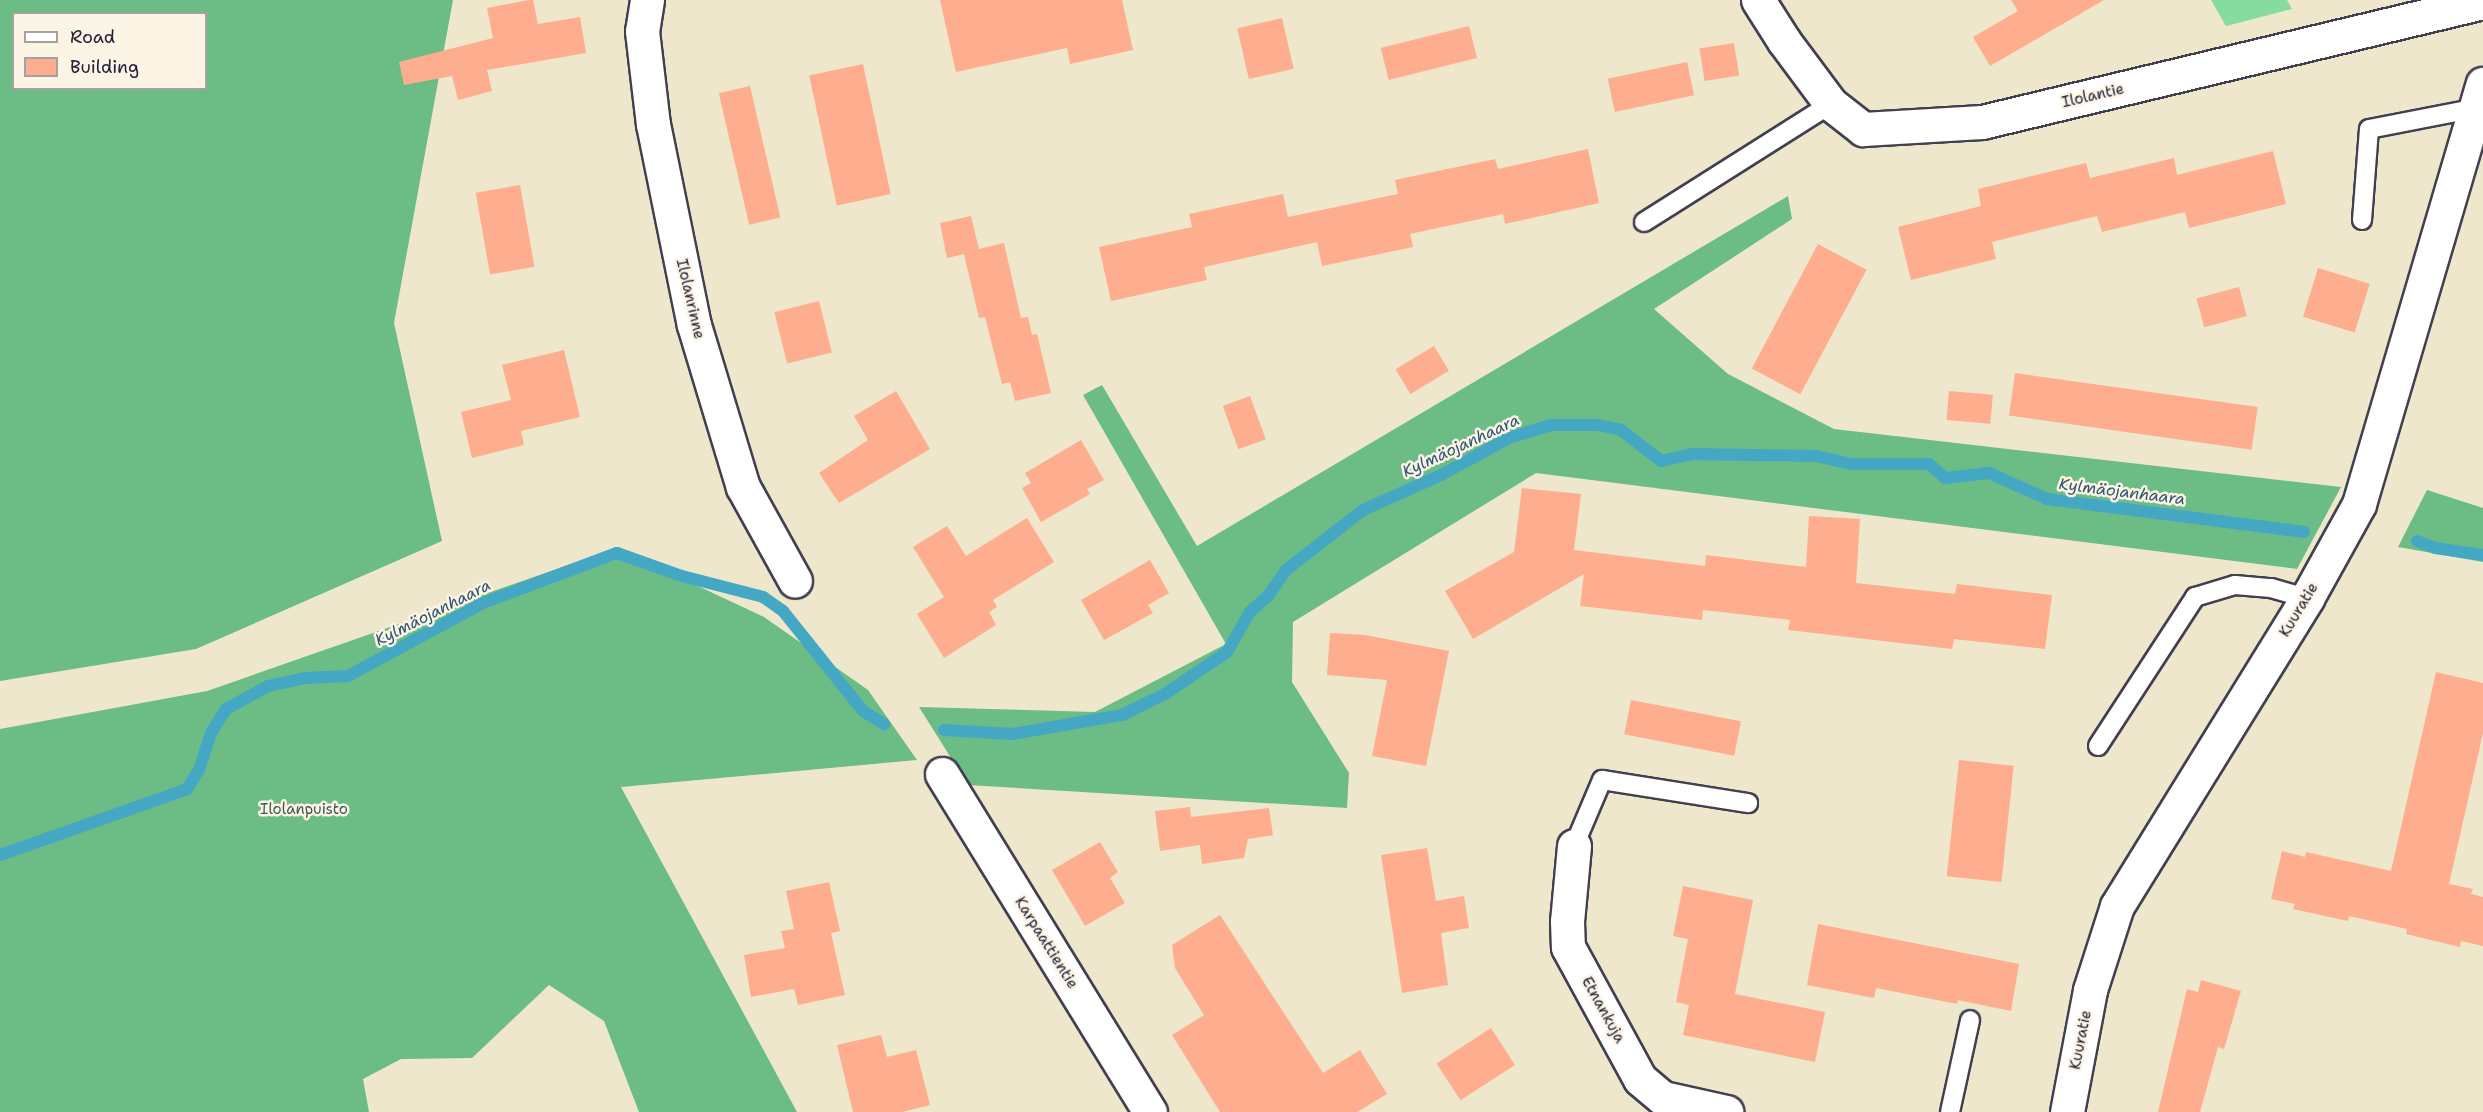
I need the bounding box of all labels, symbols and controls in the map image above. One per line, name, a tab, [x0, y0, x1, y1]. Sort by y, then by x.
legend	[12, 12, 207, 90]
text: Road	[70, 25, 115, 49]
text: Building	[70, 55, 139, 79]
street label: Ilolantie	[2060, 80, 2126, 112]
street label: Ilolanrinne	[672, 257, 708, 341]
water label: Kylmäojanhaara	[1399, 410, 1523, 482]
water label: Kylmäojanhaara	[2058, 475, 2186, 509]
water label: Kylmäojanhaara	[372, 576, 494, 650]
street label: Kuuratie	[2276, 580, 2322, 640]
park label: Ilolanpuisto	[260, 801, 348, 819]
street label: Karpaattientie	[1011, 894, 1081, 992]
street label: Etnankuja	[1577, 974, 1629, 1046]
street label: Kuuratie	[2066, 1009, 2096, 1071]

